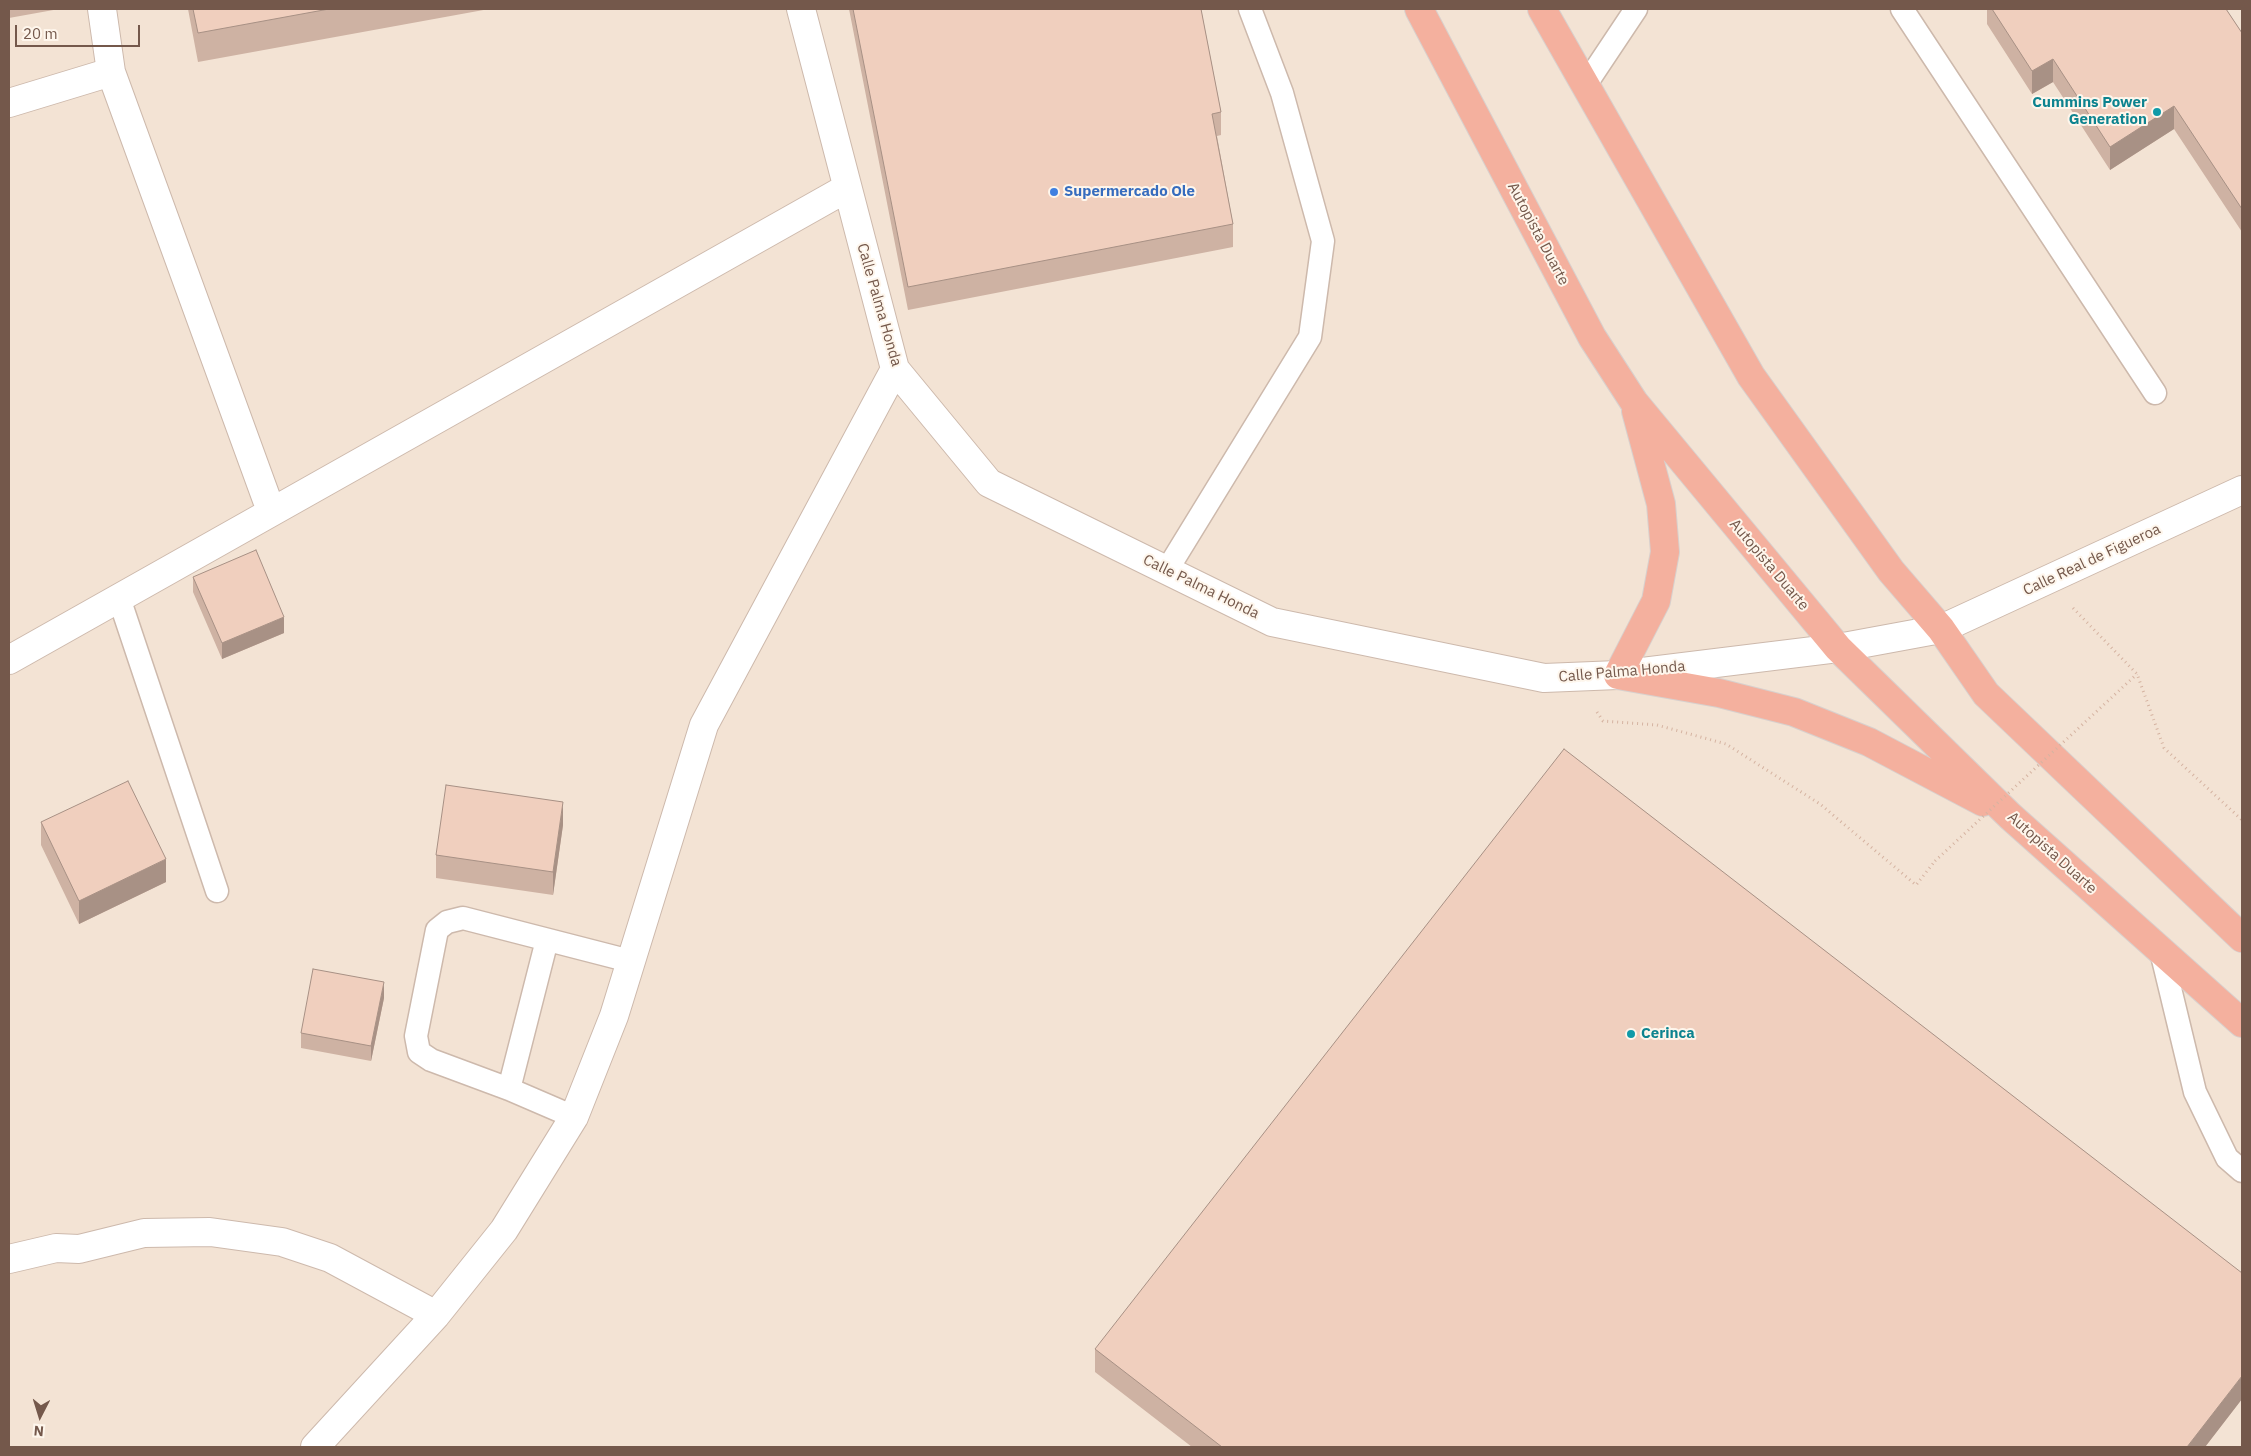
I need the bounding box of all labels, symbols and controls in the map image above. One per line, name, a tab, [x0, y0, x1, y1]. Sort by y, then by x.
scale bar	[18, 15, 142, 47]
text: 20 m	[23, 24, 58, 43]
place label: Cummins Power Generation	[2032, 94, 2147, 129]
marker: Cummins Power Generation	[2151, 106, 2163, 118]
street label: Autopista Duarte	[1503, 180, 1573, 288]
place label: Supermercado Ole	[1064, 183, 1195, 201]
marker: Supermercado Ole	[1048, 186, 1060, 198]
street label: Calle Palma Honda	[853, 241, 905, 369]
street label: Autopista Duarte	[1726, 516, 1812, 614]
street label: Calle Real de Figueroa	[2020, 520, 2164, 600]
street label: Calle Palma Honda	[1140, 551, 1262, 623]
street label: Calle Palma Honda	[1558, 657, 1686, 687]
street label: Autopista Duarte	[2004, 808, 2100, 898]
place label: Cerinca	[1641, 1025, 1695, 1043]
marker: Cerinca	[1625, 1028, 1637, 1040]
north arrow	[15, 1391, 65, 1441]
text: N	[33, 1422, 45, 1440]

